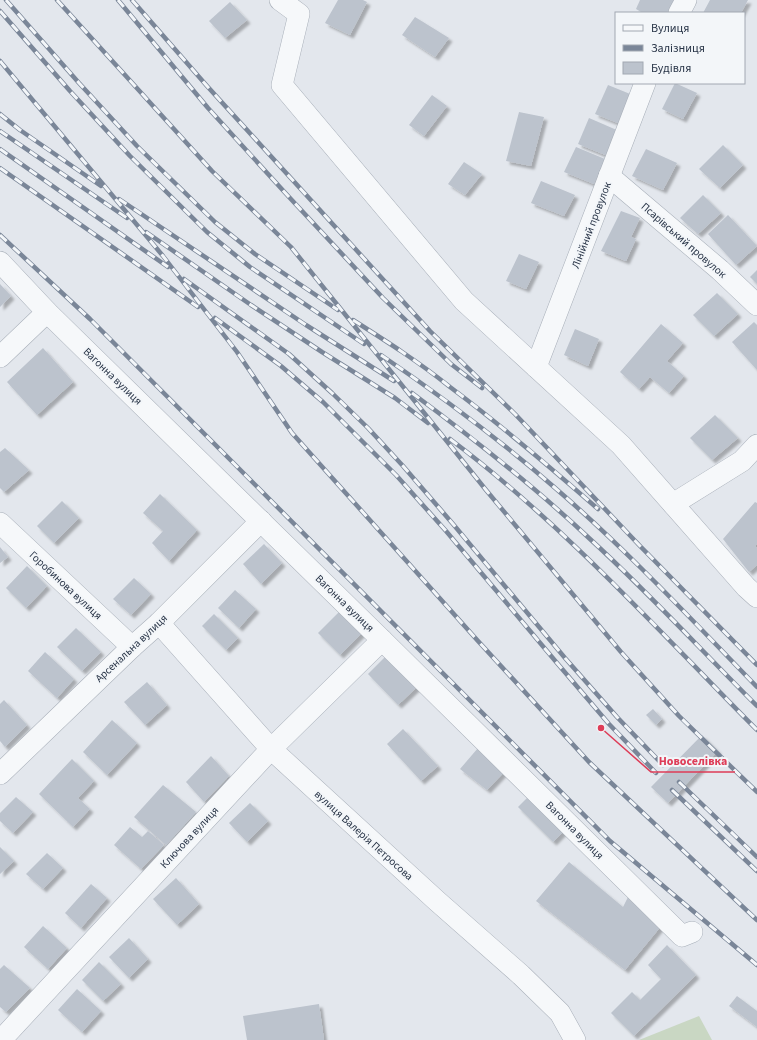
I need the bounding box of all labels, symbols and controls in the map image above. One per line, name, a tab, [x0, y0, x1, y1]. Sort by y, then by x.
legend	[615, 12, 745, 84]
text: Вулиця	[651, 20, 689, 37]
text: Залізниця	[651, 40, 705, 57]
text: Будівля	[651, 60, 691, 77]
street label: Лінійний провулок	[568, 179, 615, 271]
street label: Псарівський провулок	[638, 199, 730, 282]
street label: Вагонна вулиця	[80, 344, 145, 408]
street label: Горобинова вулиця	[26, 548, 105, 623]
street label: Вагонна вулиця	[312, 571, 377, 635]
street label: Арсенальна вулиця	[92, 611, 171, 686]
callout: Новоселівка	[651, 748, 735, 772]
text: Новоселівка	[659, 753, 727, 770]
street label: вулиця Валерія Петросова	[311, 787, 416, 884]
street label: Вагонна вулиця	[542, 798, 607, 863]
street label: Ключова вулиця	[157, 803, 222, 872]

